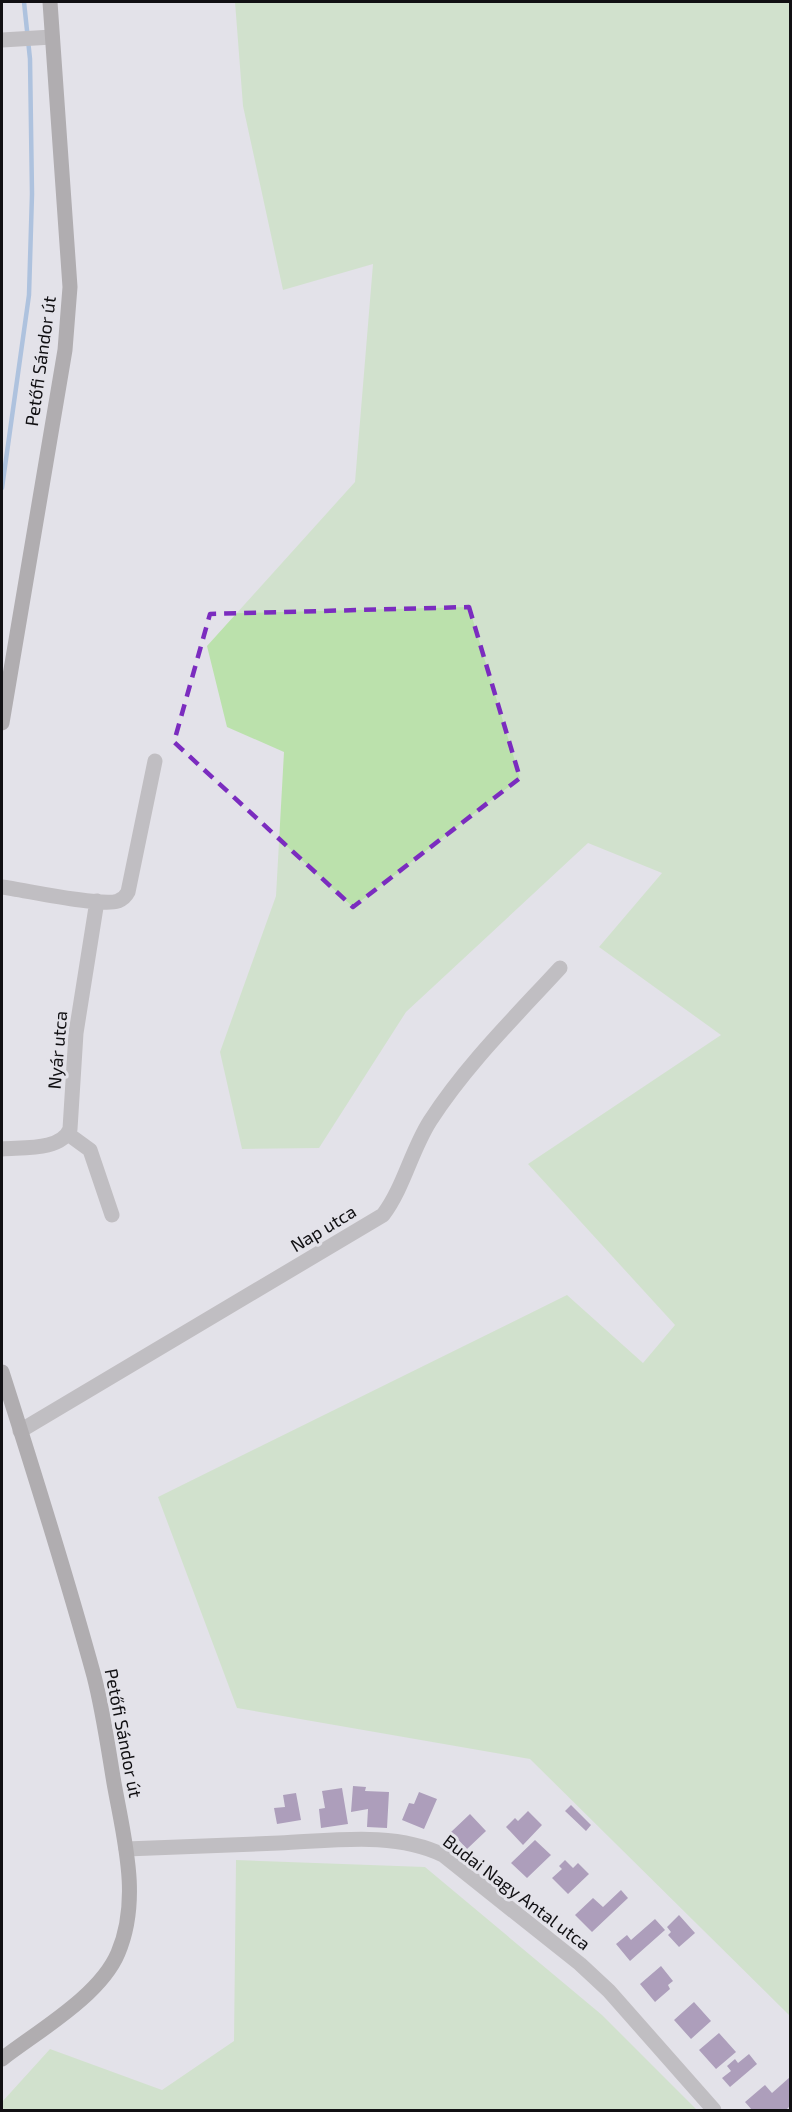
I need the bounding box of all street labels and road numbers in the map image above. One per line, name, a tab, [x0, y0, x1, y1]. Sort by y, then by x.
street label: Petőfi Sándor út	[20, 294, 60, 427]
street label: Nyár utca	[43, 1010, 71, 1090]
street label: Nap utca	[286, 1200, 360, 1256]
street label: Petőfi Sándor út	[101, 1667, 147, 1800]
street label: Budai Nagy Antal utca	[439, 1829, 595, 1955]

